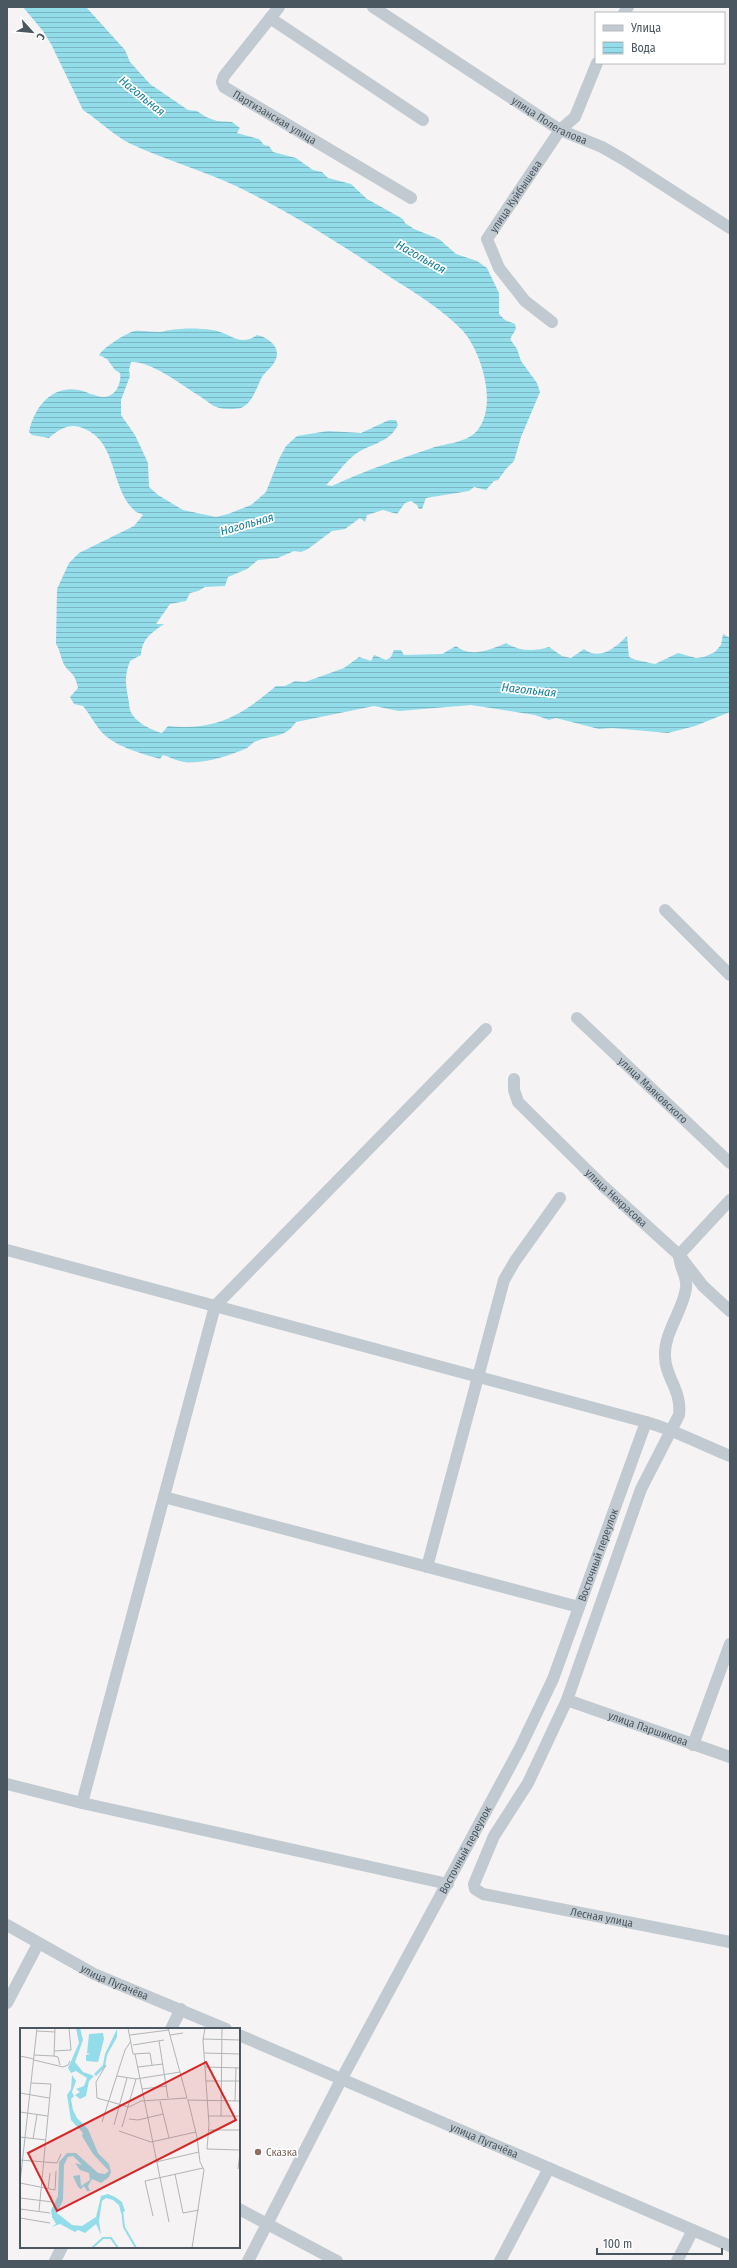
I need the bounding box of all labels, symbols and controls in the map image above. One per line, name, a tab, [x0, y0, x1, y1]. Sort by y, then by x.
north arrow	[12, 12, 52, 52]
legend	[595, 12, 725, 64]
text: Улица	[630, 21, 661, 35]
text: С	[33, 31, 48, 42]
text: Вода	[631, 41, 656, 55]
water label: Нагольная	[116, 73, 168, 119]
street label: Партизанская улица	[230, 88, 319, 147]
street label: улица Полегалова	[509, 94, 589, 147]
street label: улица Куйбышева	[487, 158, 545, 235]
water label: Нагольная	[394, 238, 448, 276]
water label: Нагольная	[219, 510, 275, 538]
water label: Нагольная	[501, 680, 557, 700]
street label: улица Маяковского	[616, 1055, 690, 1127]
street label: улица Некрасова	[582, 1166, 650, 1230]
street label: Восточный переулок	[576, 1506, 621, 1603]
street label: улица Паршикова	[606, 1709, 690, 1749]
street label: Восточный переулок	[437, 1803, 495, 1896]
street label: Лесная улица	[569, 1905, 634, 1930]
street label: улица Пугачёва	[78, 1962, 150, 2003]
inset map	[20, 2028, 240, 2248]
street label: улица Пугачёва	[448, 2121, 520, 2161]
place label: Сказка	[266, 2146, 297, 2159]
marker: Сказка	[253, 2147, 263, 2157]
scale bar	[597, 2230, 722, 2256]
text: 100 m	[603, 2237, 632, 2251]

